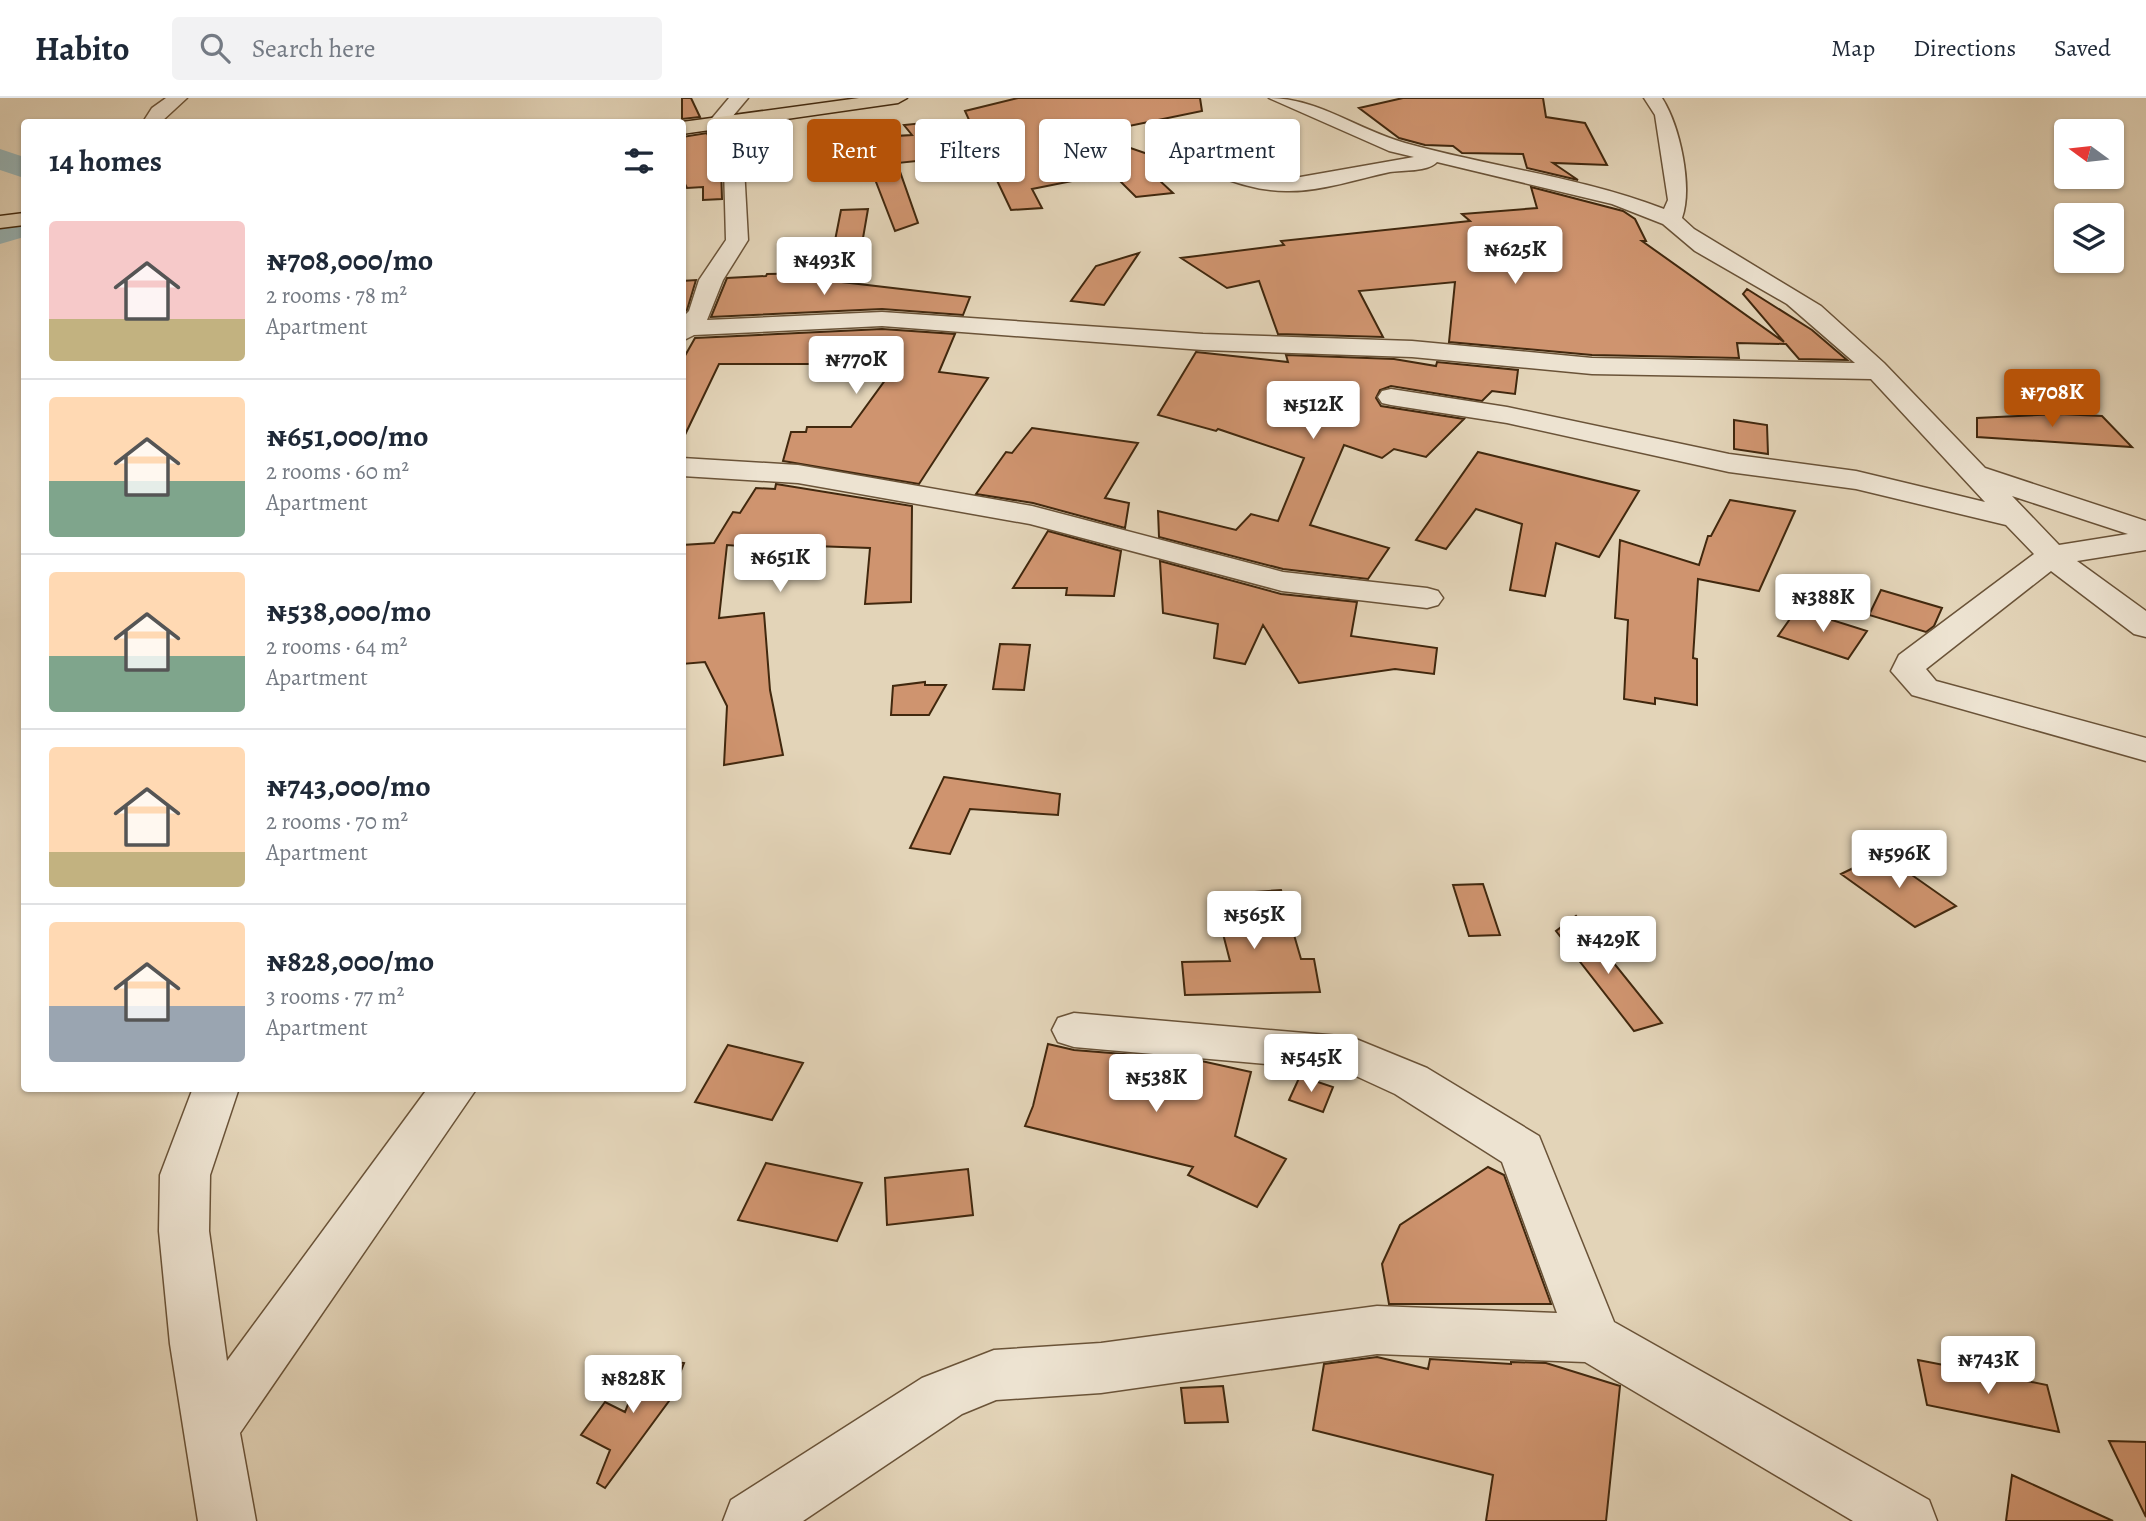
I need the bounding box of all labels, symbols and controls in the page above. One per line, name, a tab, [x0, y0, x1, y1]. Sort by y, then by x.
search box	[172, 17, 662, 80]
text: Habito	[35, 26, 130, 71]
icon: search	[196, 29, 234, 67]
text: Search here	[252, 31, 375, 66]
text: Map	[1831, 32, 1875, 64]
text: Directions	[1913, 32, 2016, 64]
text: Saved	[2054, 32, 2111, 64]
chip: Buy	[707, 119, 793, 182]
chip: Rent	[807, 119, 901, 182]
chip: Filters	[915, 119, 1025, 182]
chip: New	[1039, 119, 1131, 182]
chip: Apartment	[1145, 119, 1300, 182]
north arrow	[2054, 119, 2124, 189]
map controls	[2054, 119, 2124, 273]
text: 14 homes	[49, 141, 162, 181]
icon: filters	[620, 142, 658, 180]
button: layers	[2054, 203, 2124, 273]
pin: ₦625K	[1466, 226, 1564, 286]
text: ₦625K	[1483, 233, 1547, 264]
pin: ₦493K	[775, 238, 873, 297]
text: ₦708,000/mo	[266, 240, 433, 280]
text: ₦493K	[793, 244, 855, 275]
icon: home	[105, 249, 189, 333]
text: 2 rooms · 78 m²	[266, 280, 407, 311]
text: Apartment	[266, 311, 368, 342]
pin: ₦770K	[807, 336, 905, 396]
text: ₦770K	[825, 343, 887, 374]
pin: ₦708K	[2003, 370, 2101, 429]
text: ₦708K	[2020, 376, 2084, 407]
pin: ₦512K	[1264, 382, 1362, 441]
text: ₦512K	[1283, 388, 1343, 419]
text: ₦651,000/mo	[266, 416, 429, 456]
icon: home	[105, 425, 189, 509]
text: 2 rooms · 60 m²	[266, 456, 409, 487]
text: Apartment	[266, 487, 368, 518]
pin: ₦651K	[731, 534, 829, 594]
text: ₦651K	[750, 541, 810, 572]
pin: ₦388K	[1774, 574, 1872, 634]
text: ₦388K	[1791, 581, 1855, 612]
text: ₦538,000/mo	[266, 591, 431, 631]
icon: home	[105, 600, 189, 684]
text: 2 rooms · 64 m²	[266, 631, 407, 662]
text: Apartment	[266, 662, 368, 693]
text: ₦743,000/mo	[266, 766, 431, 806]
icon: home	[105, 775, 189, 859]
text: 2 rooms · 70 m²	[266, 806, 408, 837]
pin: ₦596K	[1850, 830, 1948, 890]
text: Apartment	[266, 837, 368, 868]
text: ₦596K	[1868, 837, 1930, 868]
pin: ₦565K	[1205, 892, 1303, 951]
text: ₦565K	[1223, 898, 1285, 929]
pin: ₦429K	[1559, 916, 1657, 976]
text: ₦429K	[1576, 923, 1640, 954]
text: ₦828,000/mo	[266, 941, 434, 981]
icon: home	[105, 950, 189, 1034]
text: 3 rooms · 77 m²	[266, 981, 404, 1012]
text: Apartment	[266, 1012, 368, 1043]
pin: ₦545K	[1262, 1034, 1360, 1094]
text: ₦545K	[1280, 1041, 1342, 1072]
pin: ₦538K	[1107, 1054, 1205, 1114]
text: ₦538K	[1125, 1061, 1187, 1092]
pin: ₦743K	[1939, 1336, 2037, 1396]
text: ₦743K	[1957, 1343, 2019, 1374]
pin: ₦828K	[584, 1356, 682, 1415]
text: ₦828K	[601, 1362, 665, 1393]

